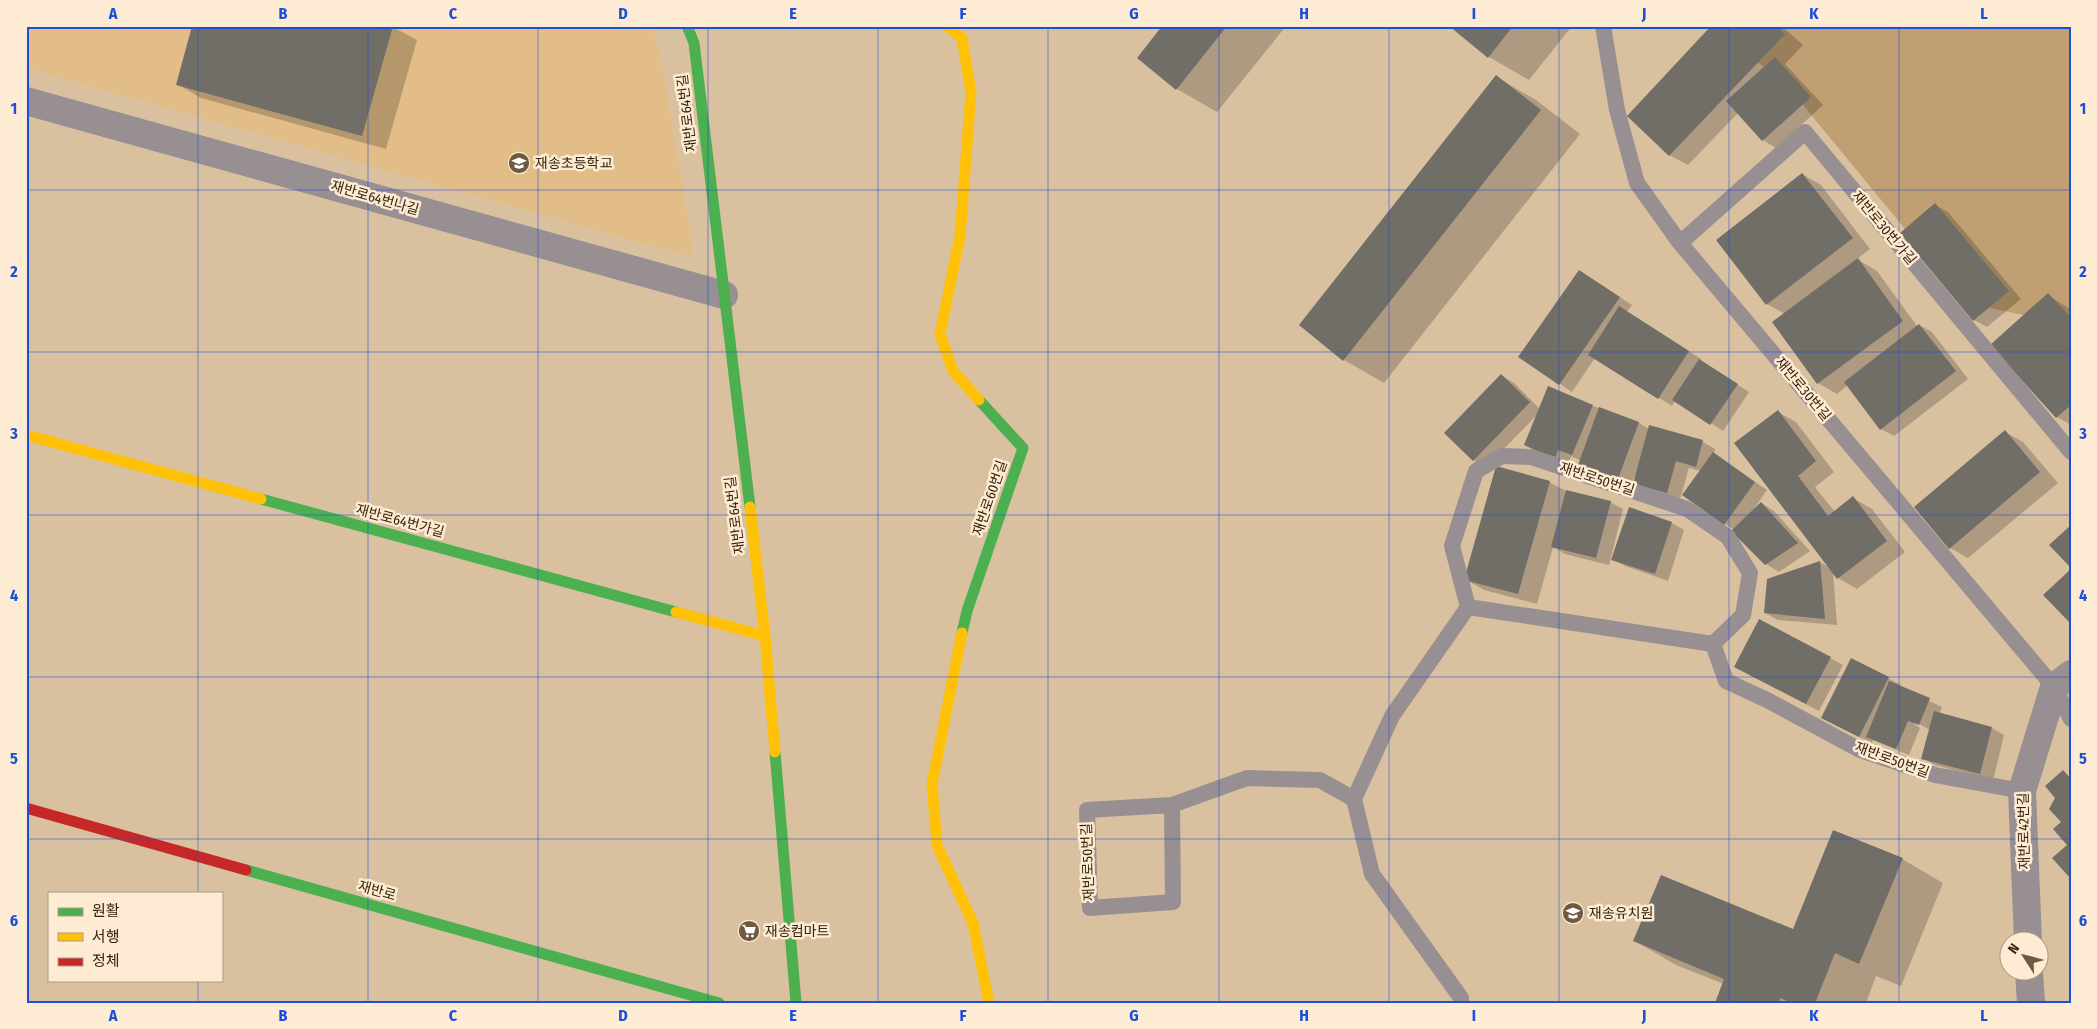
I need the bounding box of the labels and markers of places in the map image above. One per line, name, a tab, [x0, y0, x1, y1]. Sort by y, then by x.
school or university icon: 재송초등학교	[507, 151, 531, 175]
place label: 재송초등학교	[535, 155, 612, 172]
school or university icon: 재송유치원	[1561, 901, 1585, 925]
place label: 재송유치원	[1589, 905, 1653, 922]
supermarket icon: 재송컴마트	[737, 919, 761, 943]
place label: 재송컴마트	[765, 923, 830, 940]

